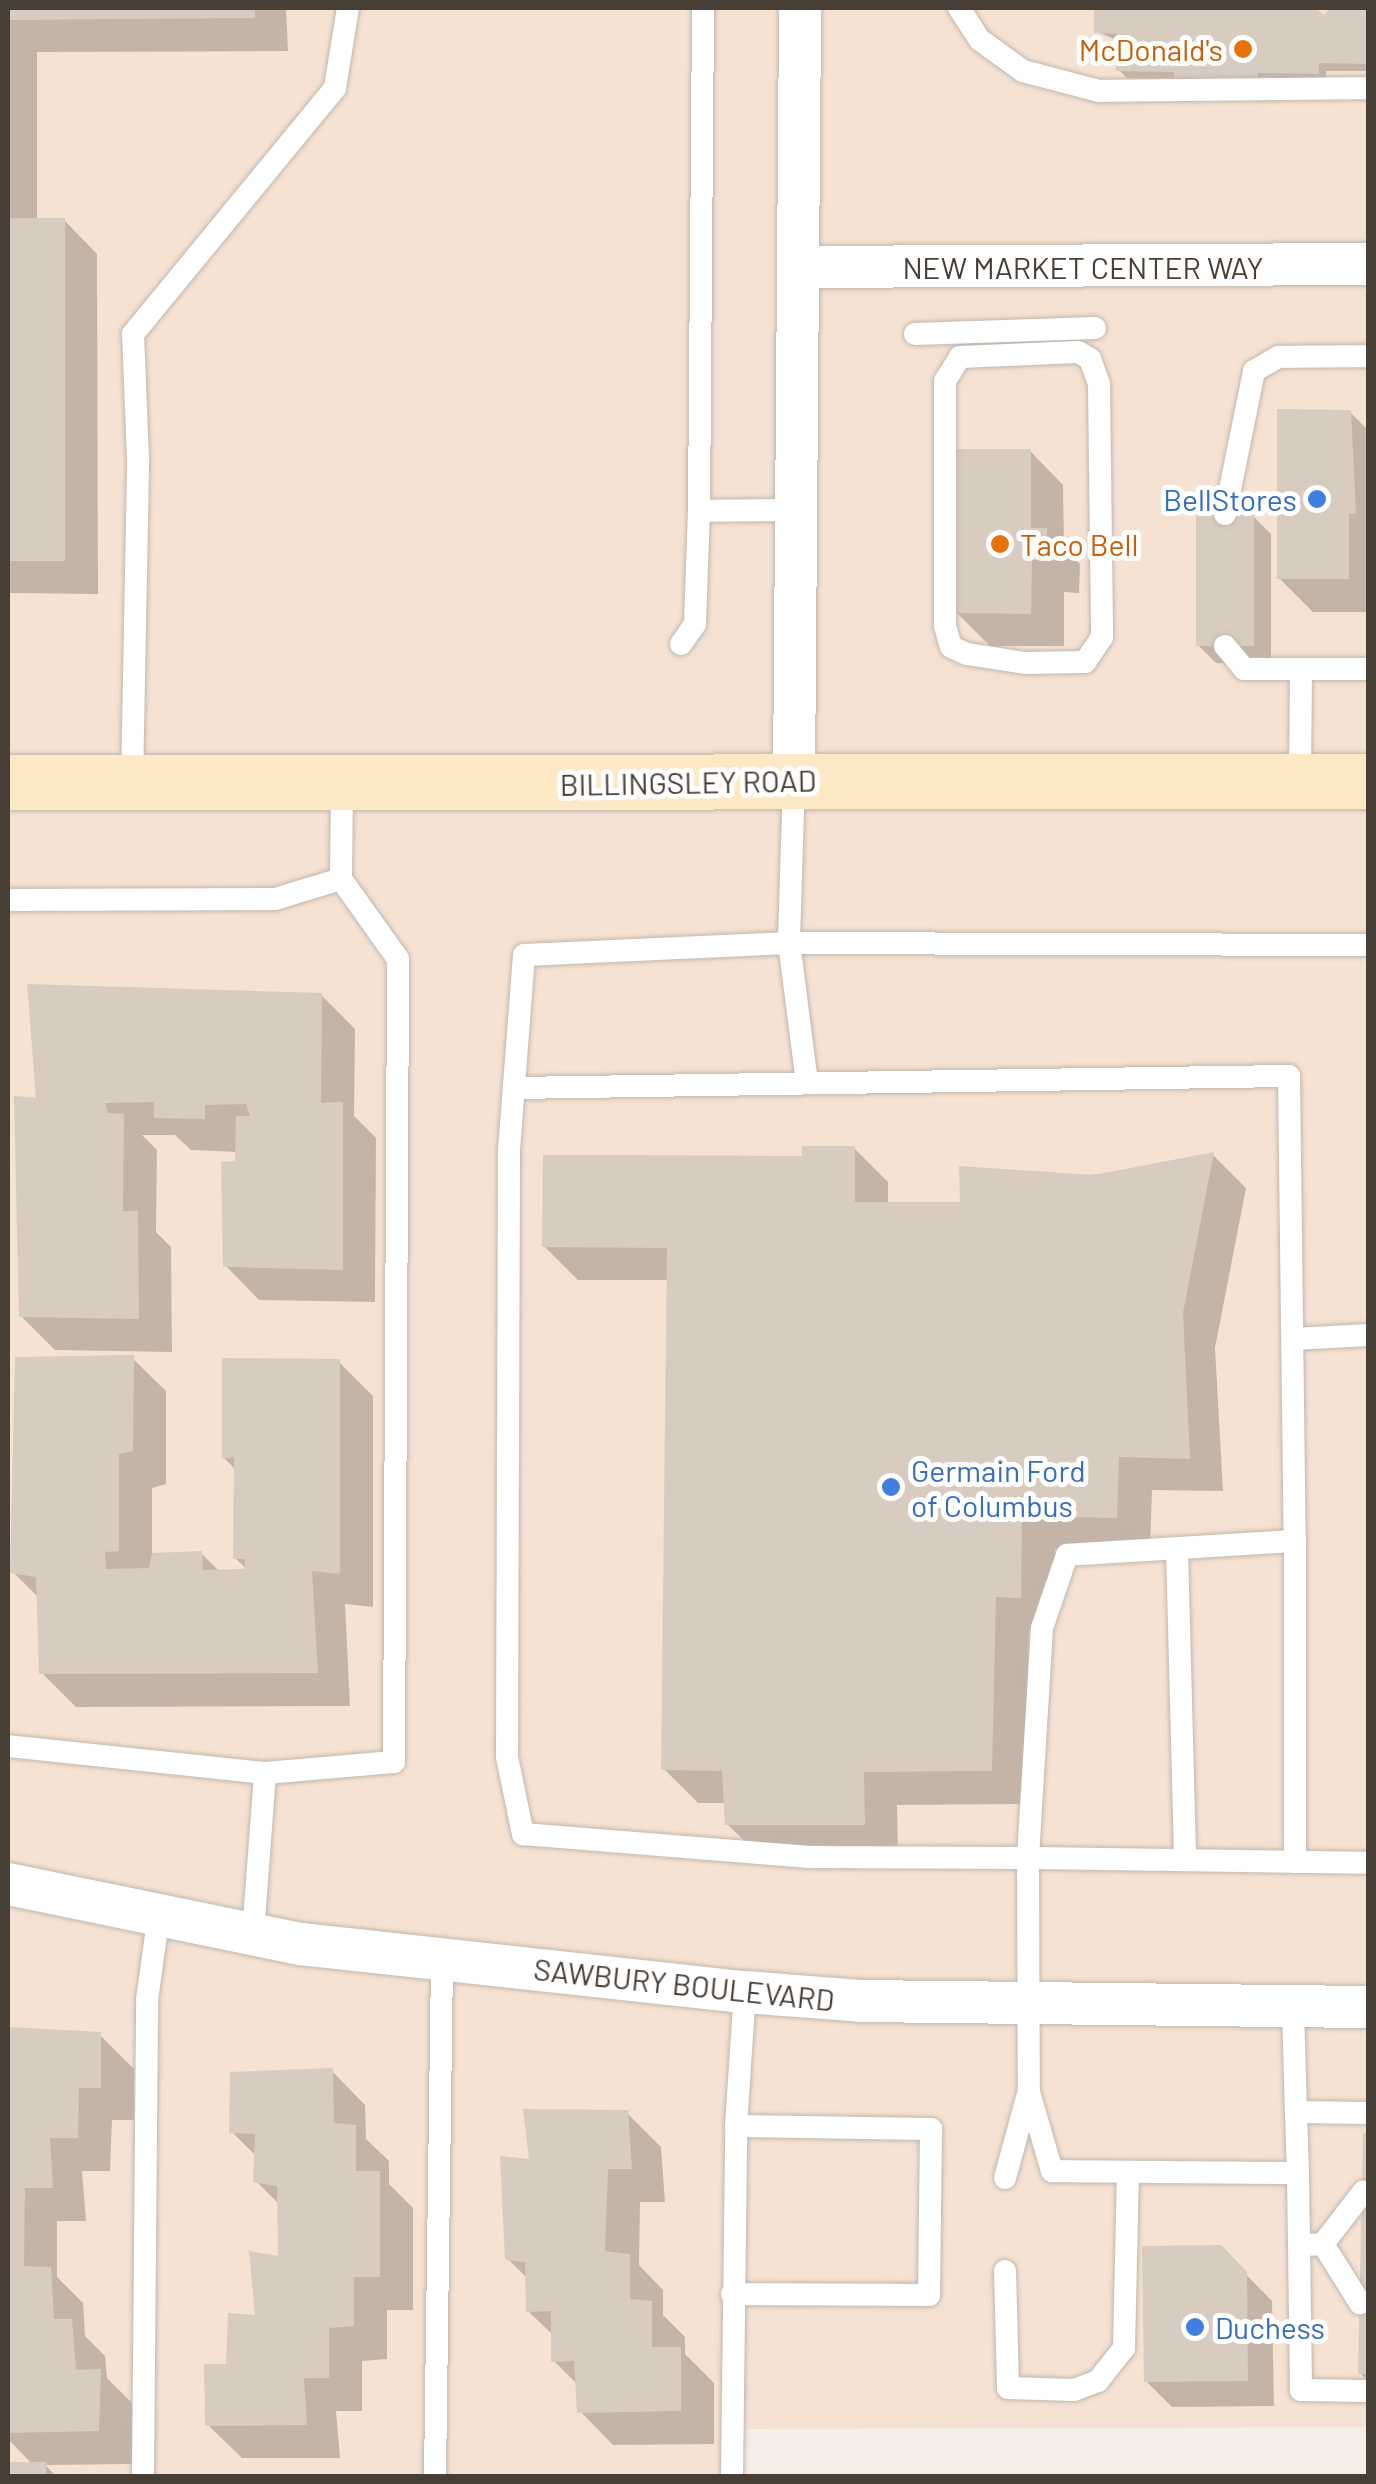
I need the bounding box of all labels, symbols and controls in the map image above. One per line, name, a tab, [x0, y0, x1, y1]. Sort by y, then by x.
place label: McDonald's	[1079, 31, 1223, 67]
marker: McDonald's	[1232, 38, 1254, 60]
street label: NEW MARKET CENTER WAY	[902, 249, 1264, 285]
place label: BellStores	[1163, 481, 1297, 517]
marker: BellStores	[1306, 488, 1328, 510]
place label: Taco Bell	[1020, 526, 1138, 562]
marker: Taco Bell	[989, 533, 1011, 555]
street label: BILLINGSLEY ROAD	[559, 762, 817, 802]
place label: Germain Ford of Columbus	[911, 1452, 1086, 1522]
marker: Germain Ford of Columbus	[880, 1476, 902, 1498]
street label: SAWBURY BOULEVARD	[532, 1950, 836, 2018]
place label: Duchess	[1215, 2309, 1325, 2345]
marker: Duchess	[1184, 2316, 1206, 2338]

